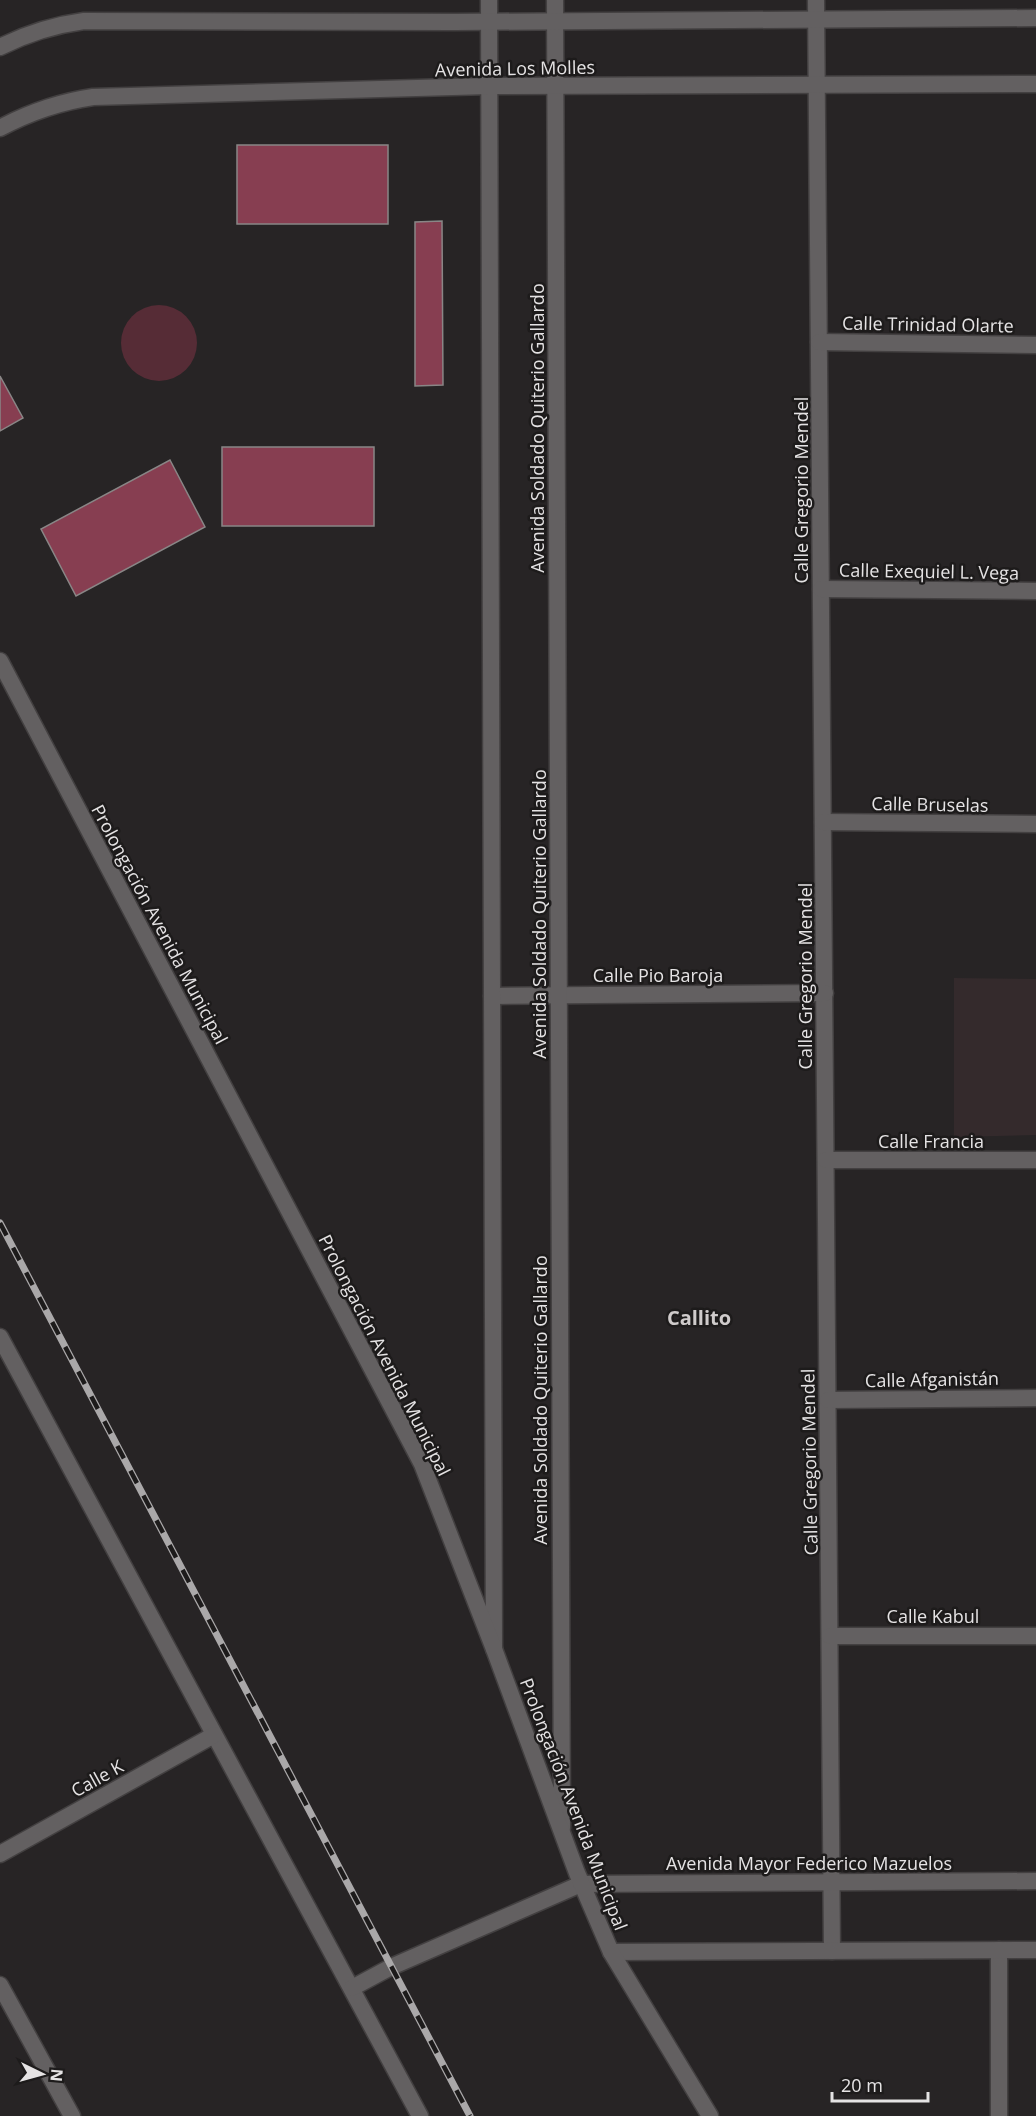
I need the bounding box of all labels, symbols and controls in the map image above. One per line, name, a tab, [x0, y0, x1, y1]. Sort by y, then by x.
street label: Avenida Los Molles	[435, 55, 595, 81]
street label: Avenida Soldado Quiterio Gallardo	[525, 283, 549, 573]
street label: Calle Trinidad Olarte	[842, 311, 1014, 337]
street label: Calle Gregorio Mendel	[789, 397, 813, 583]
street label: Calle Exequiel L. Vega	[839, 557, 1019, 585]
street label: Avenida Soldado Quiterio Gallardo	[527, 769, 551, 1059]
street label: Calle Bruselas	[871, 791, 989, 817]
street label: Prolongación Avenida Municipal	[86, 800, 234, 1048]
street label: Calle Gregorio Mendel	[793, 883, 817, 1069]
street label: Calle Pio Baroja	[593, 963, 723, 987]
street label: Calle Francia	[878, 1129, 984, 1153]
street label: Prolongación Avenida Municipal	[313, 1230, 457, 1480]
street label: Avenida Soldado Quiterio Gallardo	[528, 1255, 552, 1545]
district label: Callito	[667, 1304, 731, 1331]
street label: Calle Afganistán	[865, 1366, 999, 1392]
street label: Calle Gregorio Mendel	[795, 1368, 823, 1556]
street label: Calle Kabul	[887, 1604, 979, 1628]
street label: Prolongación Avenida Municipal	[515, 1675, 633, 1933]
street label: Calle K	[67, 1753, 128, 1802]
street label: Avenida Mayor Federico Mazuelos	[666, 1851, 952, 1875]
north arrow	[12, 2044, 72, 2104]
scale bar	[832, 2065, 928, 2103]
text: N	[45, 2068, 68, 2083]
text: 20 m	[841, 2073, 883, 2097]

